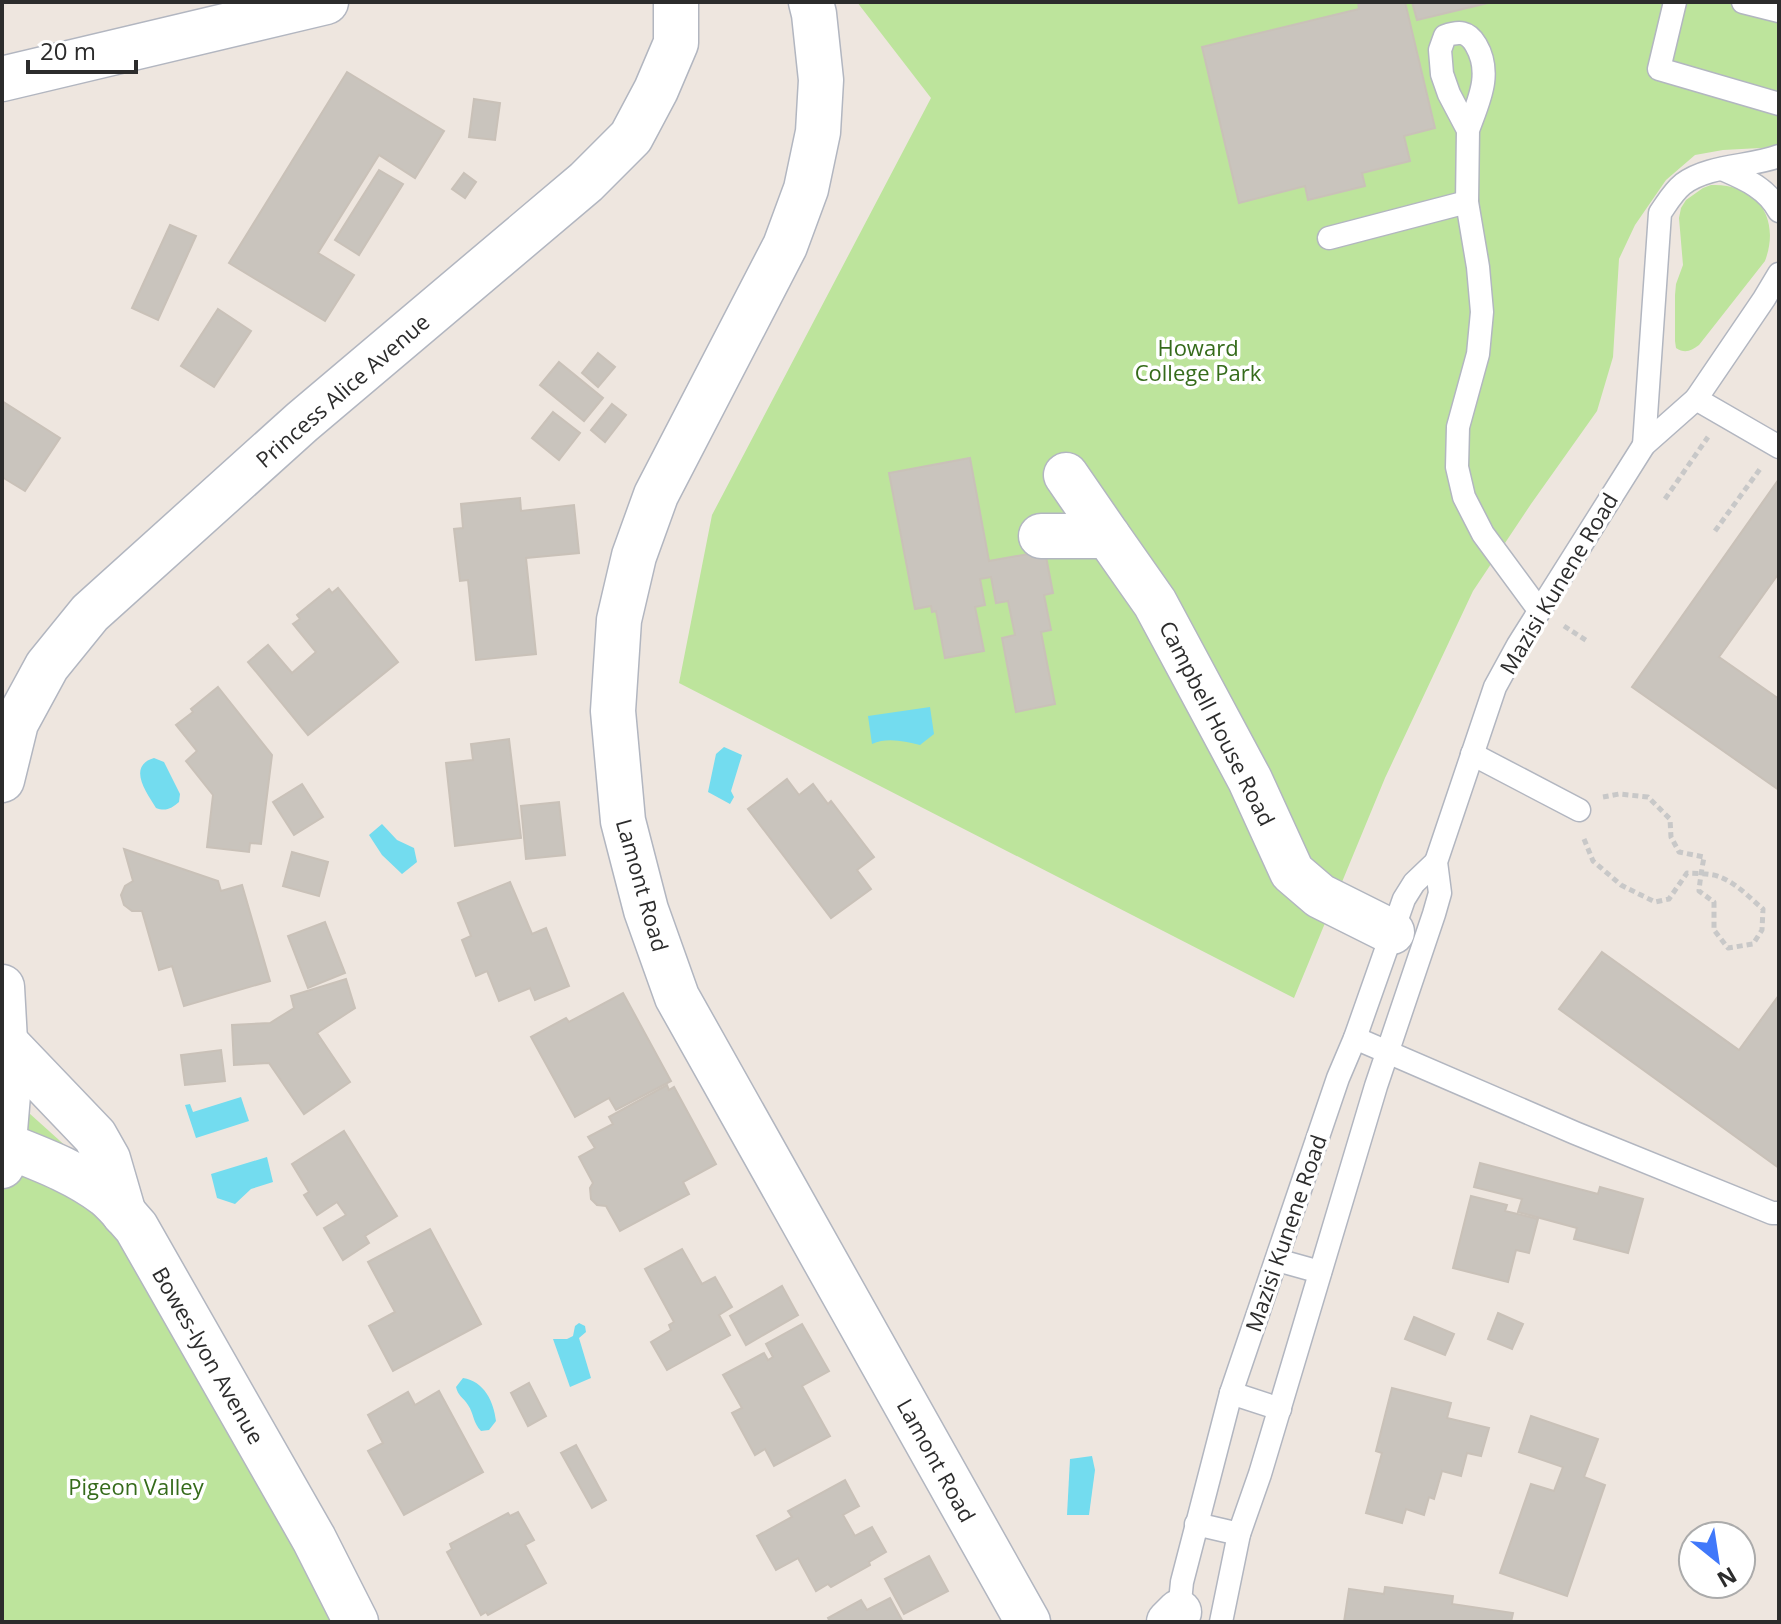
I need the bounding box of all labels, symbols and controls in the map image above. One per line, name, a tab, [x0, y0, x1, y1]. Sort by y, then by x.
scale bar	[28, 24, 136, 74]
text: 20 m	[40, 34, 96, 67]
street label: Princess Alice Avenue	[249, 306, 435, 474]
park label: Howard College Park	[1135, 332, 1262, 387]
street label: Mazisi Kunene Road	[1492, 487, 1624, 679]
street label: Campbell House Road	[1153, 615, 1283, 831]
street label: Lamont Road	[610, 815, 676, 955]
street label: Mazisi Kunene Road	[1237, 1130, 1333, 1336]
street label: Bowes-lyon Avenue	[146, 1261, 272, 1449]
street label: Lamont Road	[891, 1393, 983, 1527]
park label: Pigeon Valley	[68, 1471, 205, 1501]
north arrow	[1677, 1520, 1757, 1600]
text: N	[1712, 1561, 1743, 1596]

